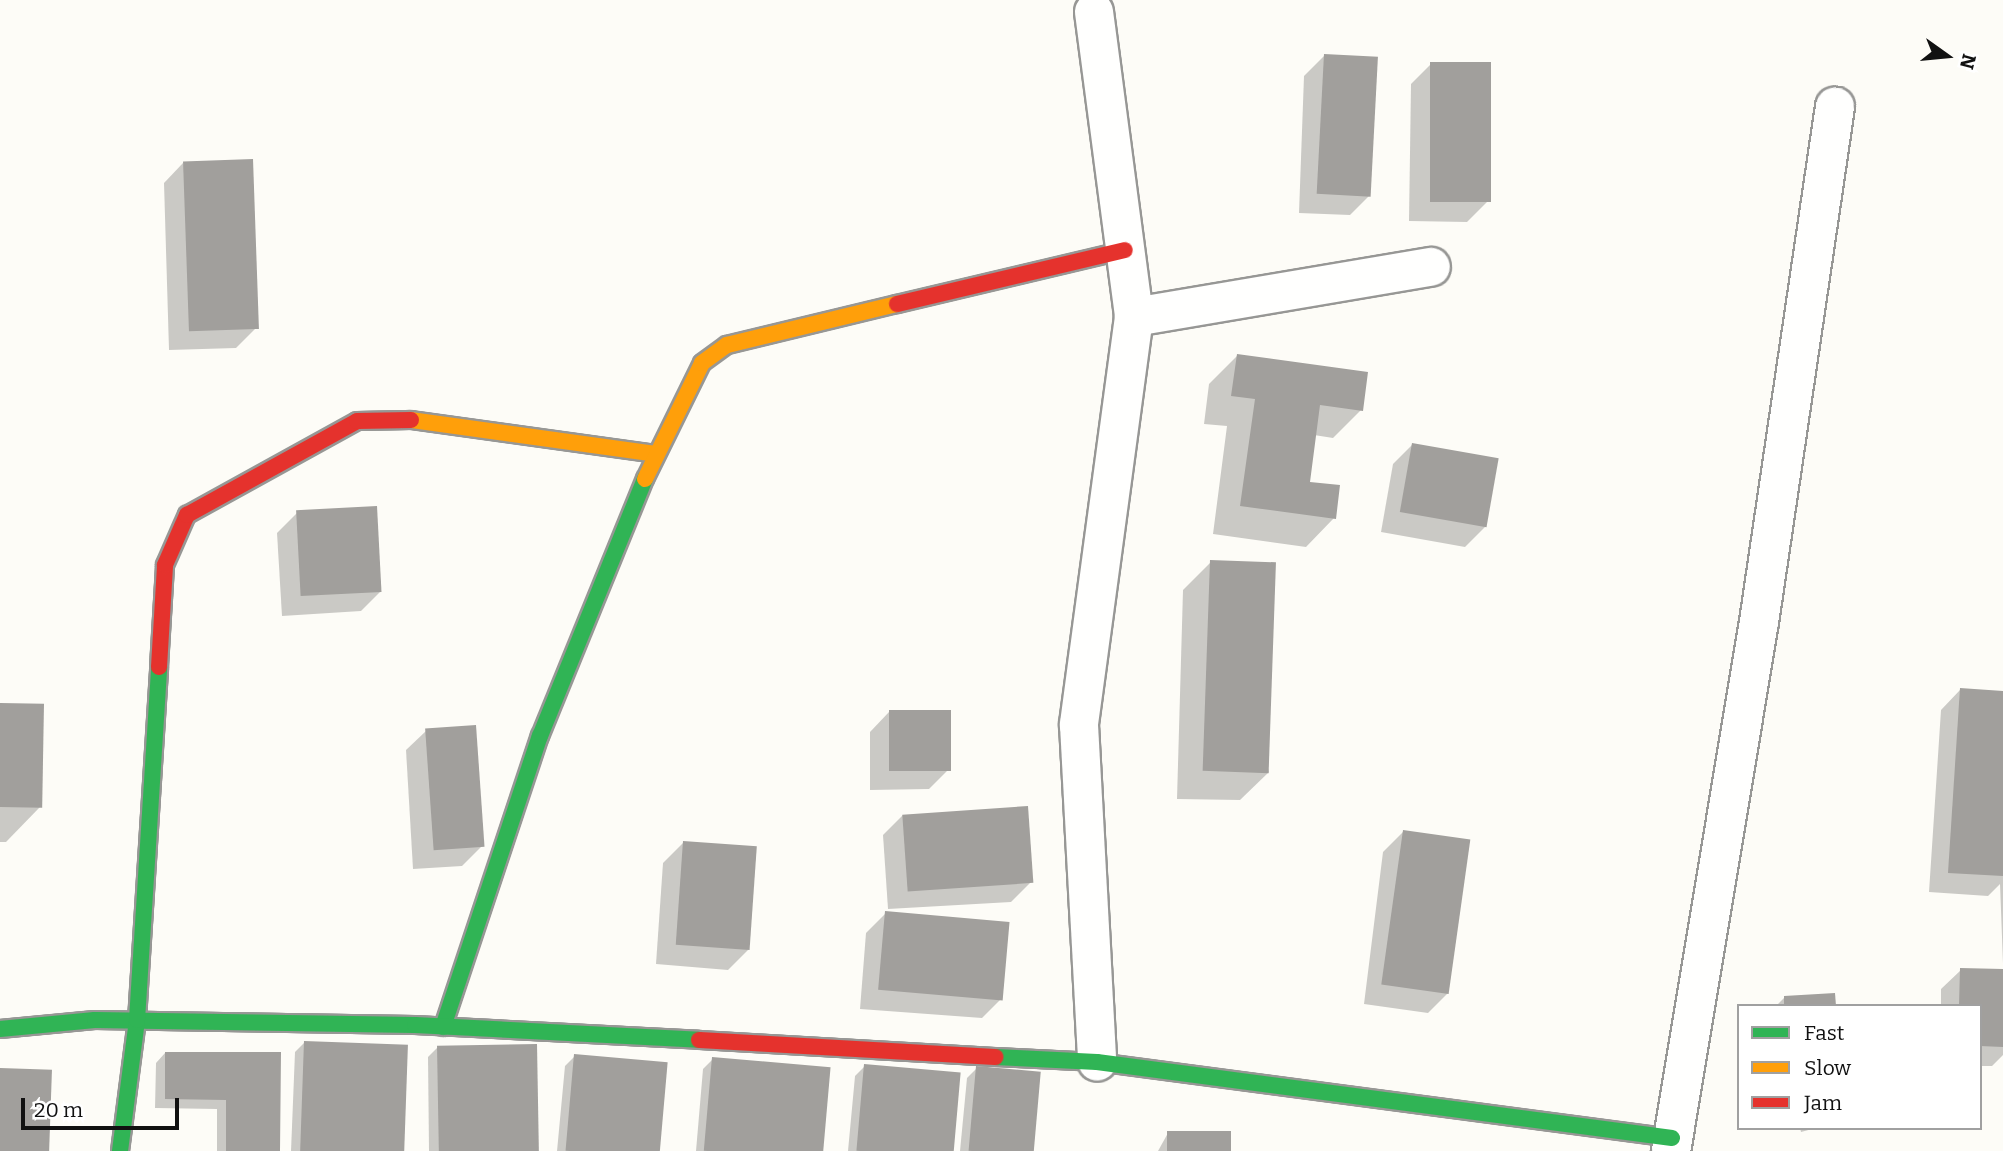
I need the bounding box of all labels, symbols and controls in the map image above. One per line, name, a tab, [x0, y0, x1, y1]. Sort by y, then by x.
north arrow	[1912, 21, 1982, 91]
text: N	[1955, 51, 1981, 72]
legend	[1737, 1004, 1982, 1130]
text: Fast	[1804, 1020, 1844, 1046]
text: Slow	[1804, 1055, 1851, 1081]
scale bar	[24, 1084, 182, 1128]
text: Jam	[1804, 1090, 1842, 1116]
text: 20 m	[34, 1097, 83, 1123]

